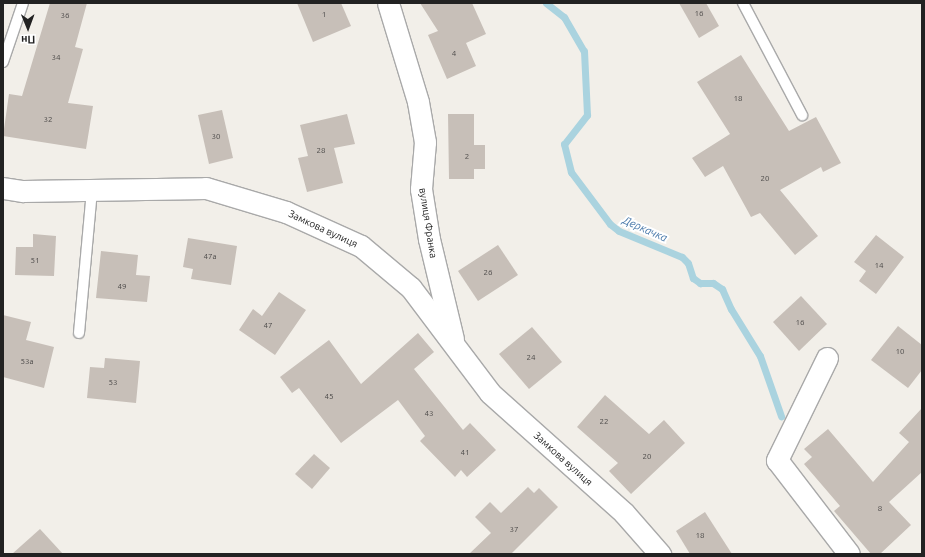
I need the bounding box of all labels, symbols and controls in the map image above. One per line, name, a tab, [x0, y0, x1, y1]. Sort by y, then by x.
north arrow	[8, 8, 48, 48]
house number: 16	[694, 9, 704, 19]
house number: 1	[322, 10, 326, 20]
house number: 36	[60, 11, 70, 21]
text: Пн	[21, 34, 36, 46]
house number: 4	[452, 49, 456, 59]
house number: 34	[51, 53, 61, 63]
house number: 18	[733, 94, 743, 104]
house number: 32	[43, 115, 53, 125]
house number: 30	[211, 132, 221, 142]
house number: 28	[316, 146, 326, 156]
house number: 2	[465, 152, 469, 162]
house number: 20	[760, 174, 770, 184]
street label: вулиця Франка	[417, 187, 439, 259]
street label: Замкова вулиця	[287, 208, 359, 250]
water label: Деркачка	[621, 213, 669, 245]
house number: 47а	[203, 252, 217, 262]
house number: 51	[30, 256, 40, 266]
house number: 14	[874, 261, 884, 271]
house number: 26	[483, 268, 493, 278]
house number: 49	[117, 282, 127, 292]
house number: 16	[795, 318, 805, 328]
house number: 47	[263, 321, 273, 331]
house number: 10	[895, 347, 905, 357]
house number: 24	[526, 353, 536, 363]
house number: 53а	[20, 357, 34, 367]
house number: 53	[108, 378, 118, 388]
house number: 45	[324, 392, 334, 402]
house number: 43	[424, 409, 434, 419]
house number: 22	[599, 417, 609, 427]
street label: Замкова вулиця	[531, 429, 595, 489]
house number: 41	[460, 448, 470, 458]
house number: 20	[642, 452, 652, 462]
house number: 8	[878, 504, 882, 514]
house number: 37	[509, 525, 519, 535]
house number: 18	[695, 531, 705, 541]

